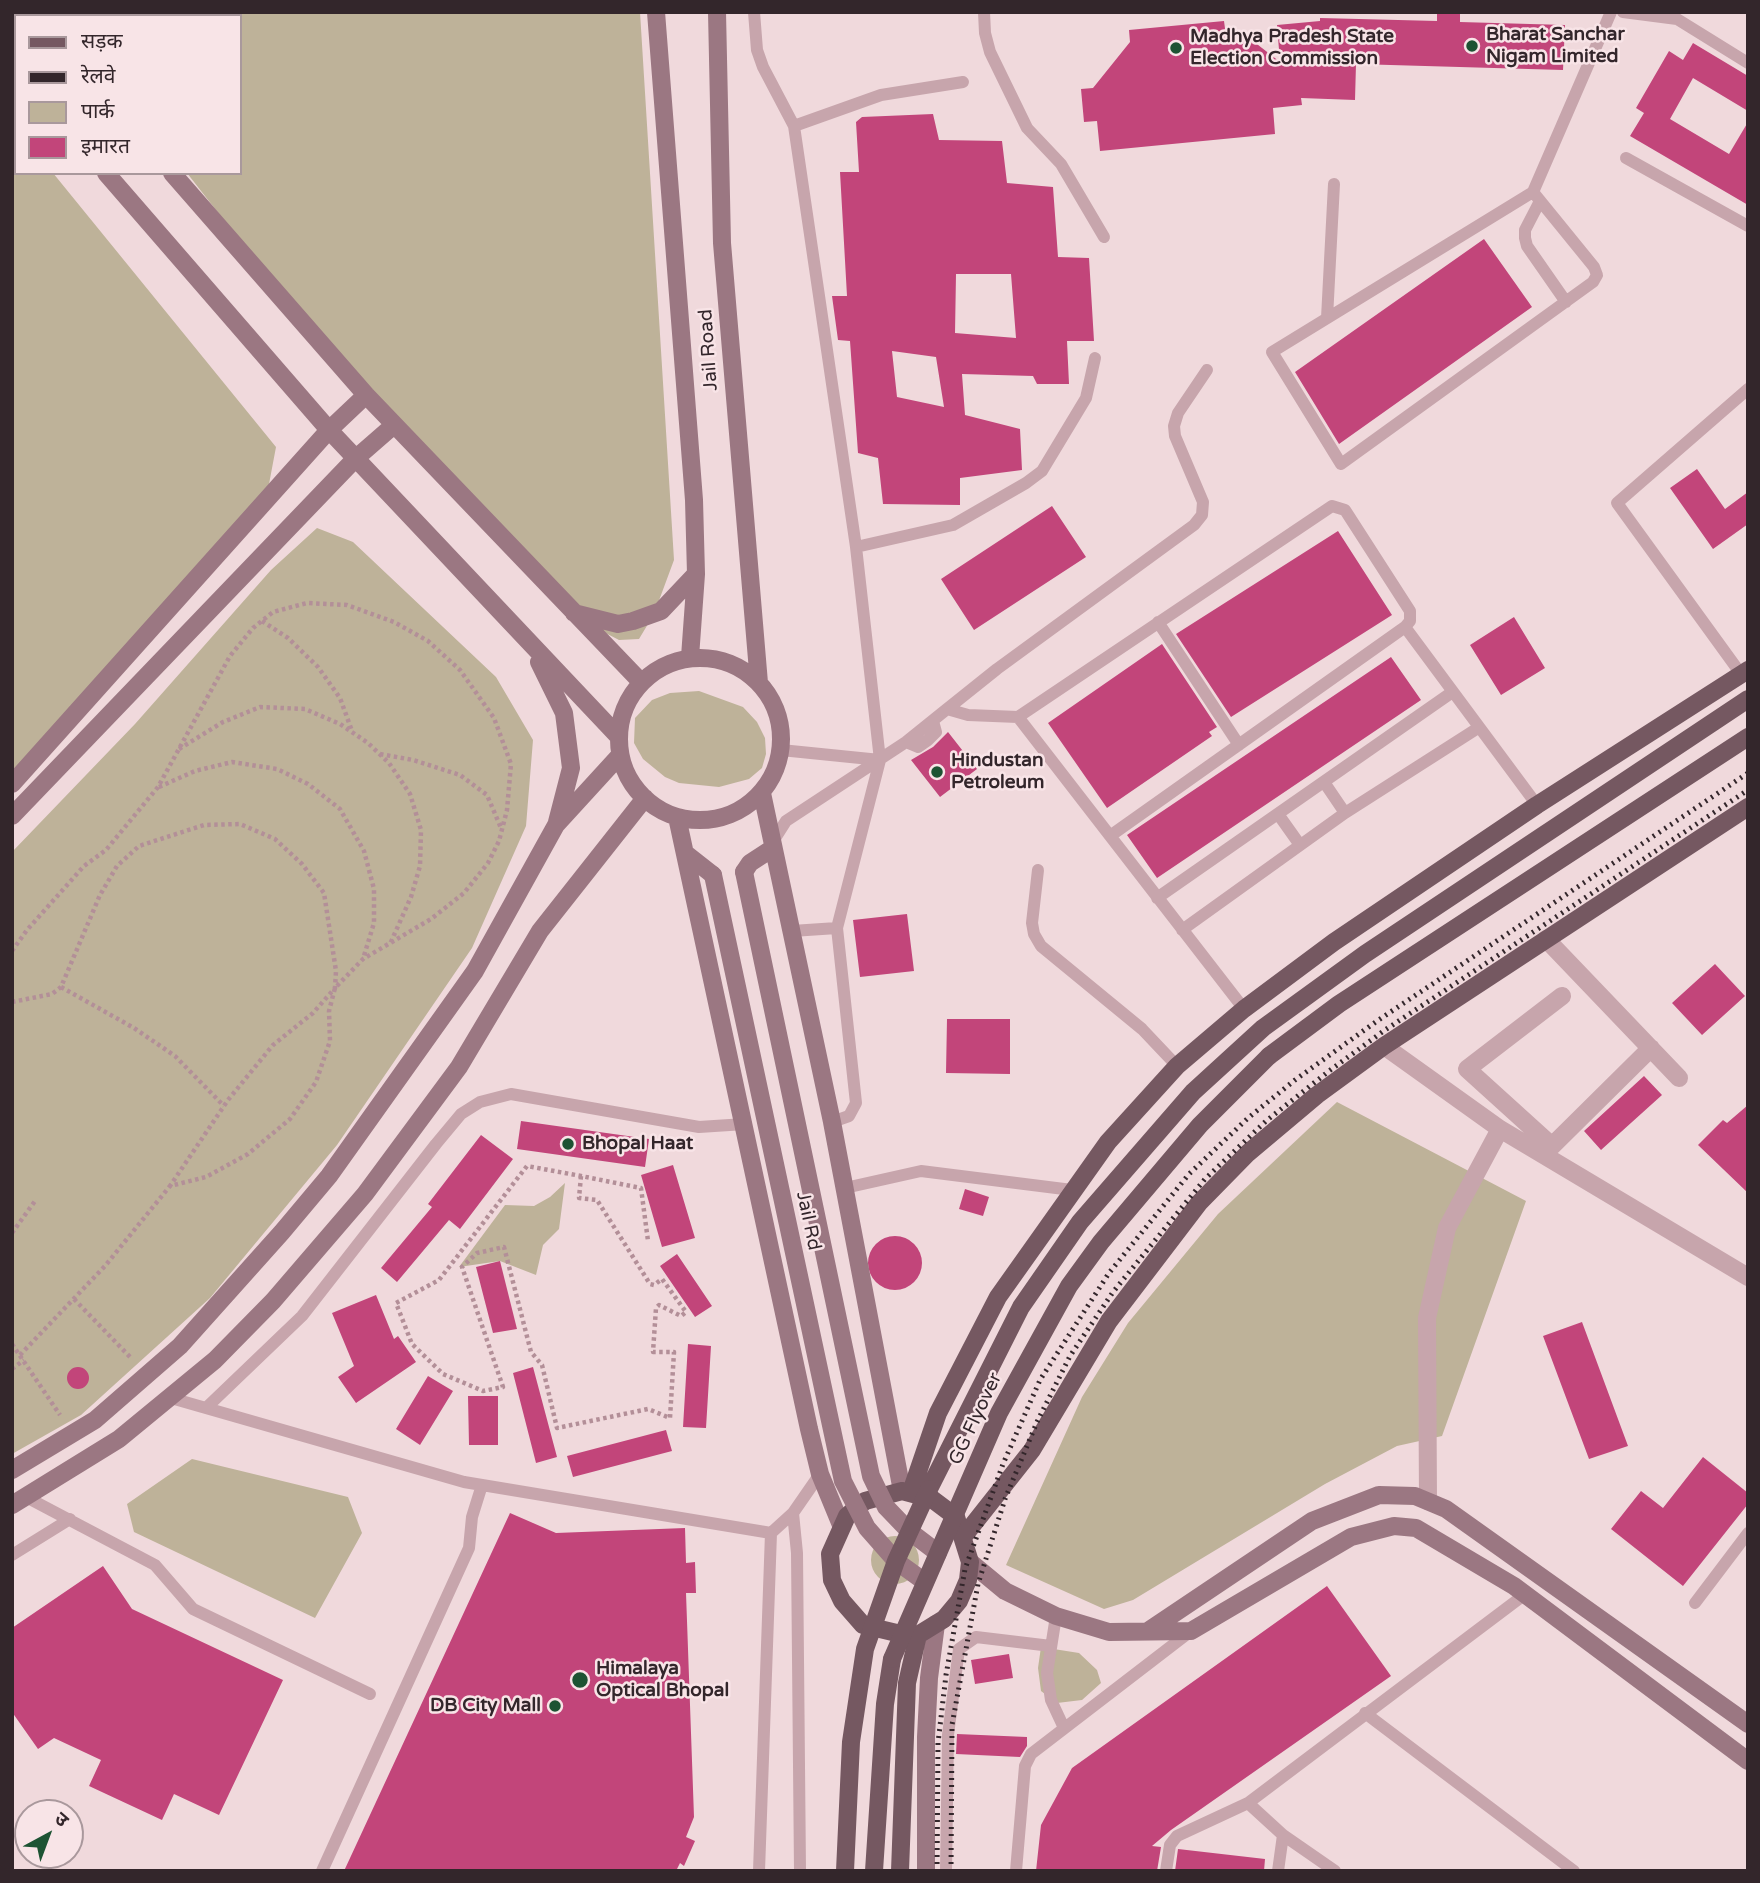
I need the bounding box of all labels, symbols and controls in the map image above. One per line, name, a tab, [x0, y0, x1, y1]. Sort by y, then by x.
legend	[14, 14, 242, 175]
place label: Bharat Sanchar Nigam Limited	[1486, 24, 1625, 68]
place label: Madhya Pradesh State Election Commission	[1190, 26, 1394, 70]
text: सड़क	[81, 29, 123, 54]
marker: Bharat Sanchar Nigam Limited	[1464, 38, 1480, 54]
marker: Madhya Pradesh State Election Commission	[1168, 40, 1184, 56]
text: रेलवे	[81, 64, 116, 89]
text: पार्क	[81, 99, 115, 124]
text: इमारत	[81, 134, 130, 159]
street label: Jail Road	[695, 308, 723, 392]
place label: Hindustan Petroleum	[951, 750, 1045, 794]
marker: Hindustan Petroleum	[929, 764, 945, 780]
place label: Bhopal Haat	[582, 1133, 693, 1155]
marker: Bhopal Haat	[560, 1136, 576, 1152]
street label: Jail Rd	[791, 1190, 825, 1252]
street label: GG Flyover	[945, 1369, 1007, 1469]
place label: Himalaya Optical Bhopal	[596, 1658, 729, 1702]
marker: Himalaya Optical Bhopal	[570, 1670, 590, 1690]
place label: DB City Mall	[430, 1695, 541, 1717]
marker: DB City Mall	[547, 1698, 563, 1714]
north arrow	[14, 1799, 84, 1869]
text: उ	[50, 1808, 73, 1832]

